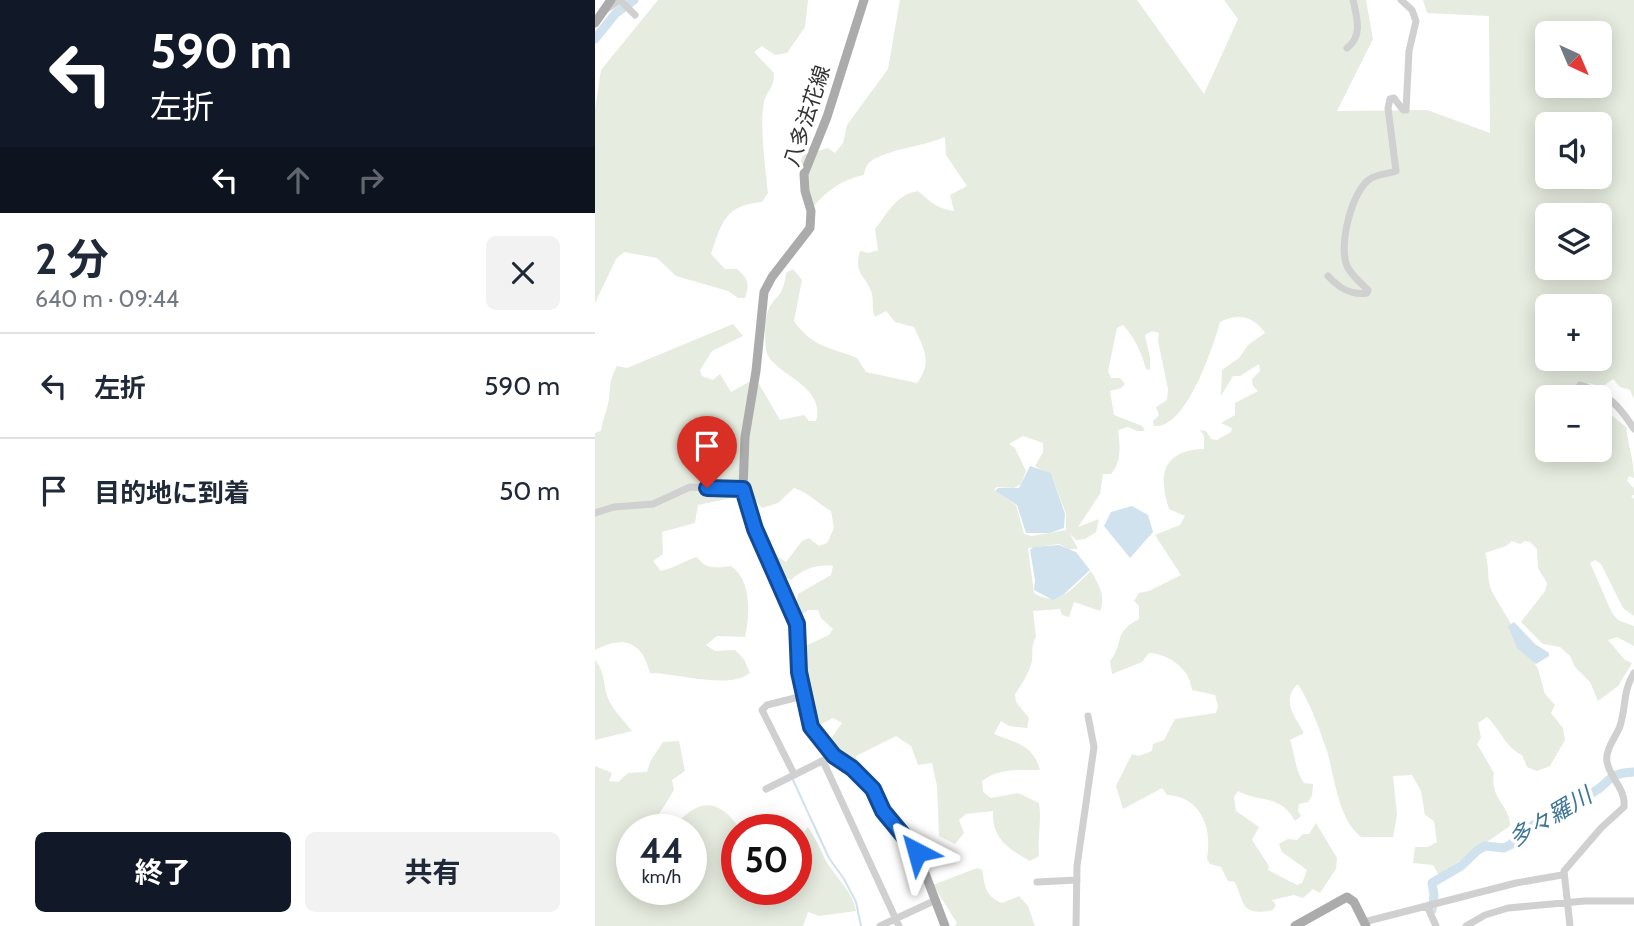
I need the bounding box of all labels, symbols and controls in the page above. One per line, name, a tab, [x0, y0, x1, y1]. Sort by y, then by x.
text: 590 m	[150, 21, 292, 80]
north arrow	[1535, 21, 1612, 98]
map controls	[1535, 21, 1612, 462]
icon: left	[35, 28, 126, 119]
street label: 八多法花線	[778, 62, 835, 170]
text: 左折	[150, 87, 214, 126]
button: sound	[1535, 112, 1612, 189]
icon: left	[206, 161, 244, 199]
icon: ahead	[279, 161, 317, 199]
icon: right	[352, 161, 390, 199]
button: layers	[1535, 203, 1612, 280]
text: 2 分	[35, 233, 109, 285]
button: close	[486, 236, 560, 310]
text: 640 m · 09:44	[35, 285, 179, 313]
button: +	[1535, 294, 1612, 371]
icon: left	[35, 367, 73, 405]
text: 590 m	[484, 370, 560, 402]
text: 左折	[94, 372, 146, 404]
button: −	[1535, 385, 1612, 462]
pin	[677, 416, 737, 488]
icon: arrive	[688, 427, 726, 465]
icon: arrive	[35, 472, 73, 510]
text: 50 m	[499, 475, 560, 507]
text: 目的地に到着	[94, 477, 250, 509]
water label: 多々羅川	[1503, 780, 1599, 853]
speed limit sign: 50	[721, 814, 812, 905]
position arrow	[880, 815, 954, 889]
text: 44	[640, 829, 683, 872]
button: 終了	[35, 832, 291, 912]
button: 共有	[305, 832, 560, 912]
text: km/h	[642, 866, 681, 888]

